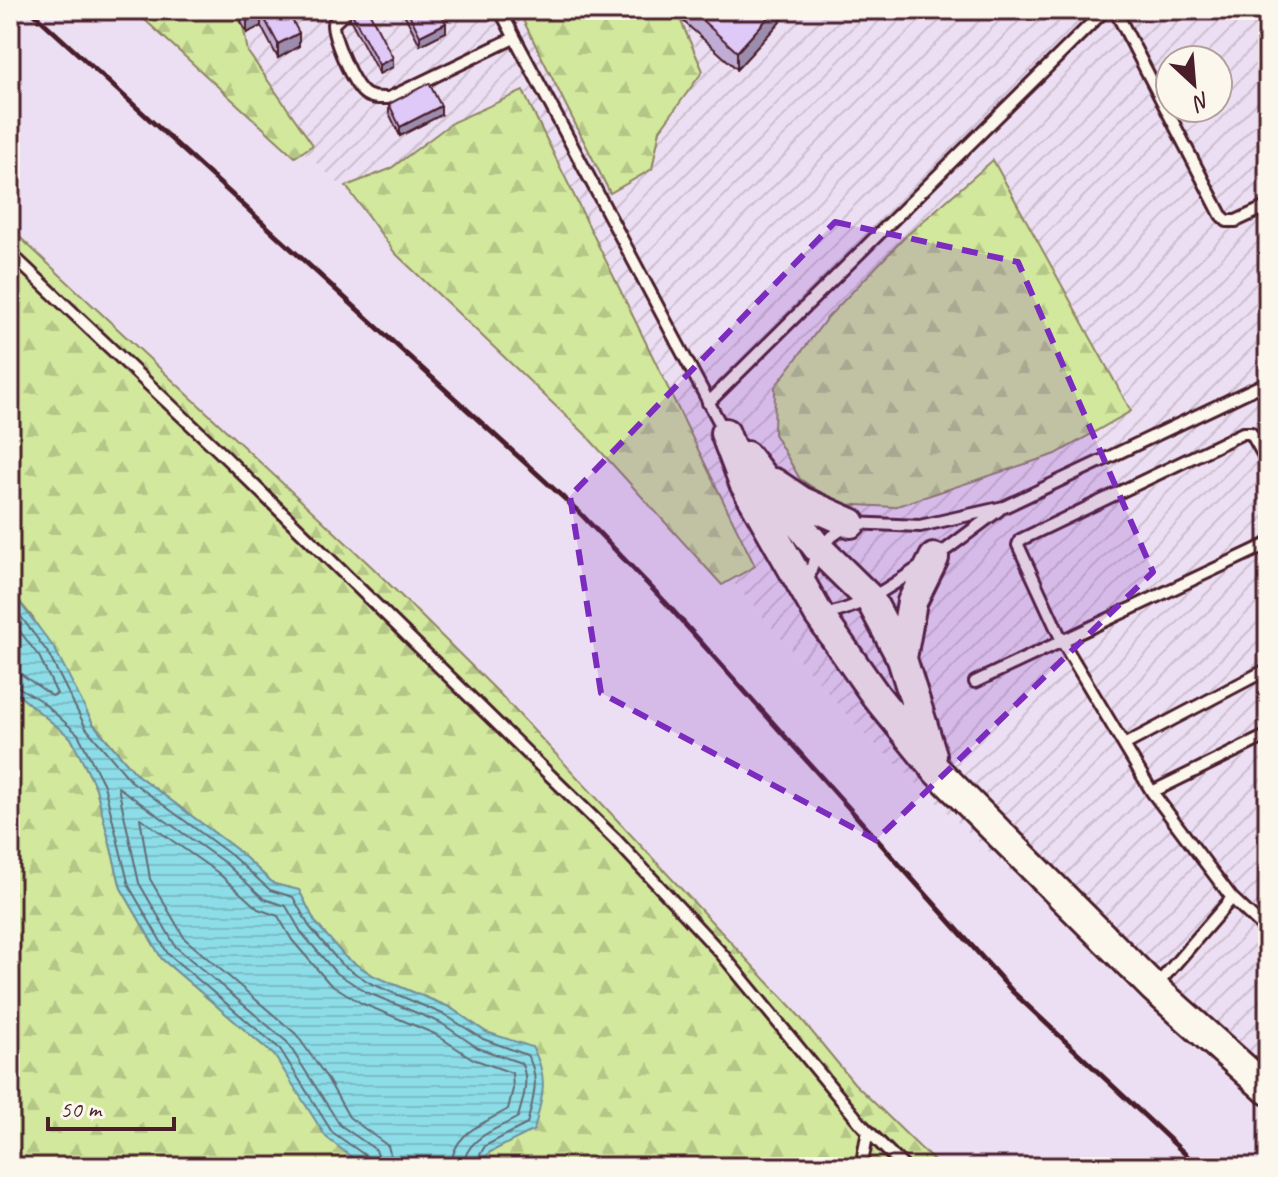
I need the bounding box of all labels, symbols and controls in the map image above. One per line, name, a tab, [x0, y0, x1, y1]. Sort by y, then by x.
north arrow	[1154, 44, 1234, 124]
text: N	[1187, 86, 1215, 118]
scale bar	[48, 1081, 174, 1131]
text: 50 m	[60, 1094, 103, 1124]

